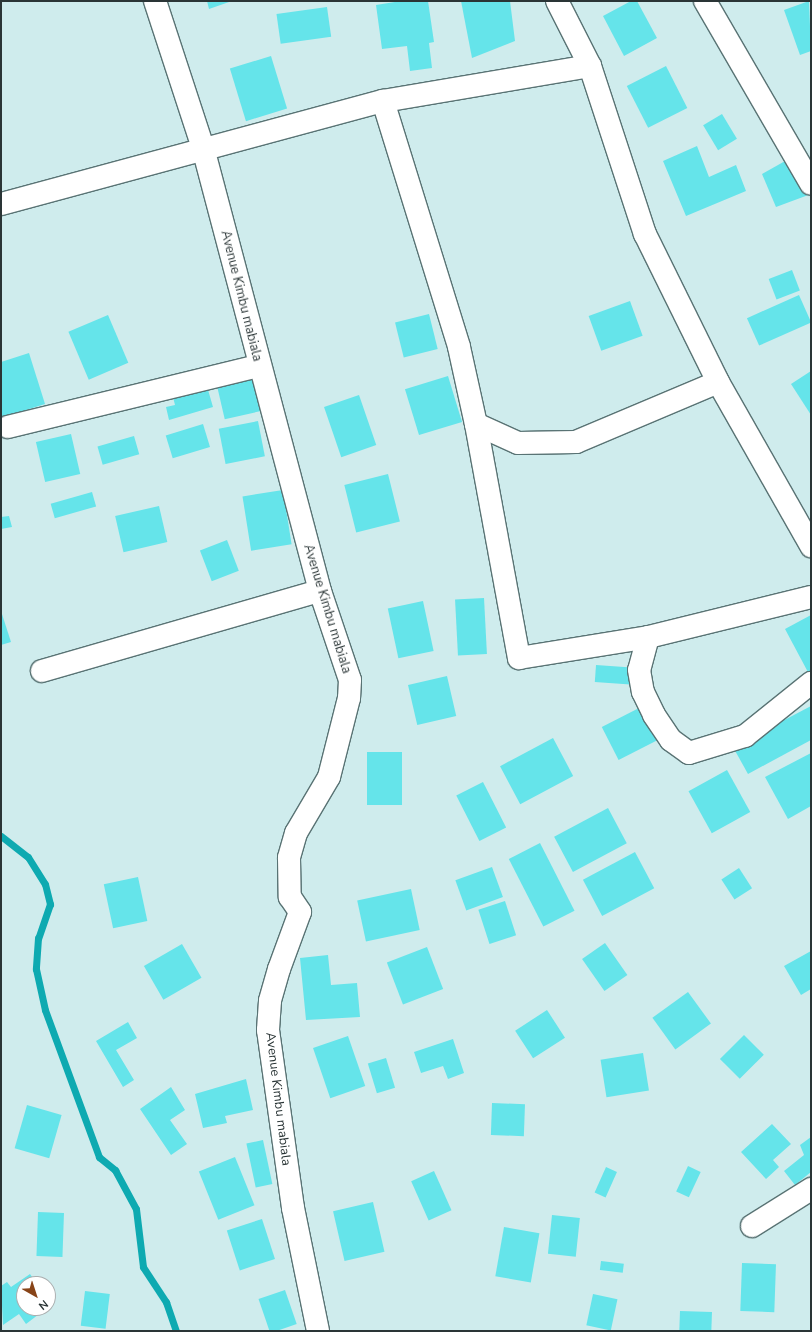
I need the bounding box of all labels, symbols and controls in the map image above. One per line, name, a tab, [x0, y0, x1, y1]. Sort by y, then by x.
street label: Avenue Kimbu mabiala	[217, 229, 265, 363]
street label: Avenue Kimbu mabiala	[300, 543, 354, 675]
street label: Avenue Kimbu mabiala	[262, 1031, 294, 1167]
north arrow	[16, 1276, 56, 1316]
text: N	[35, 1297, 51, 1313]

